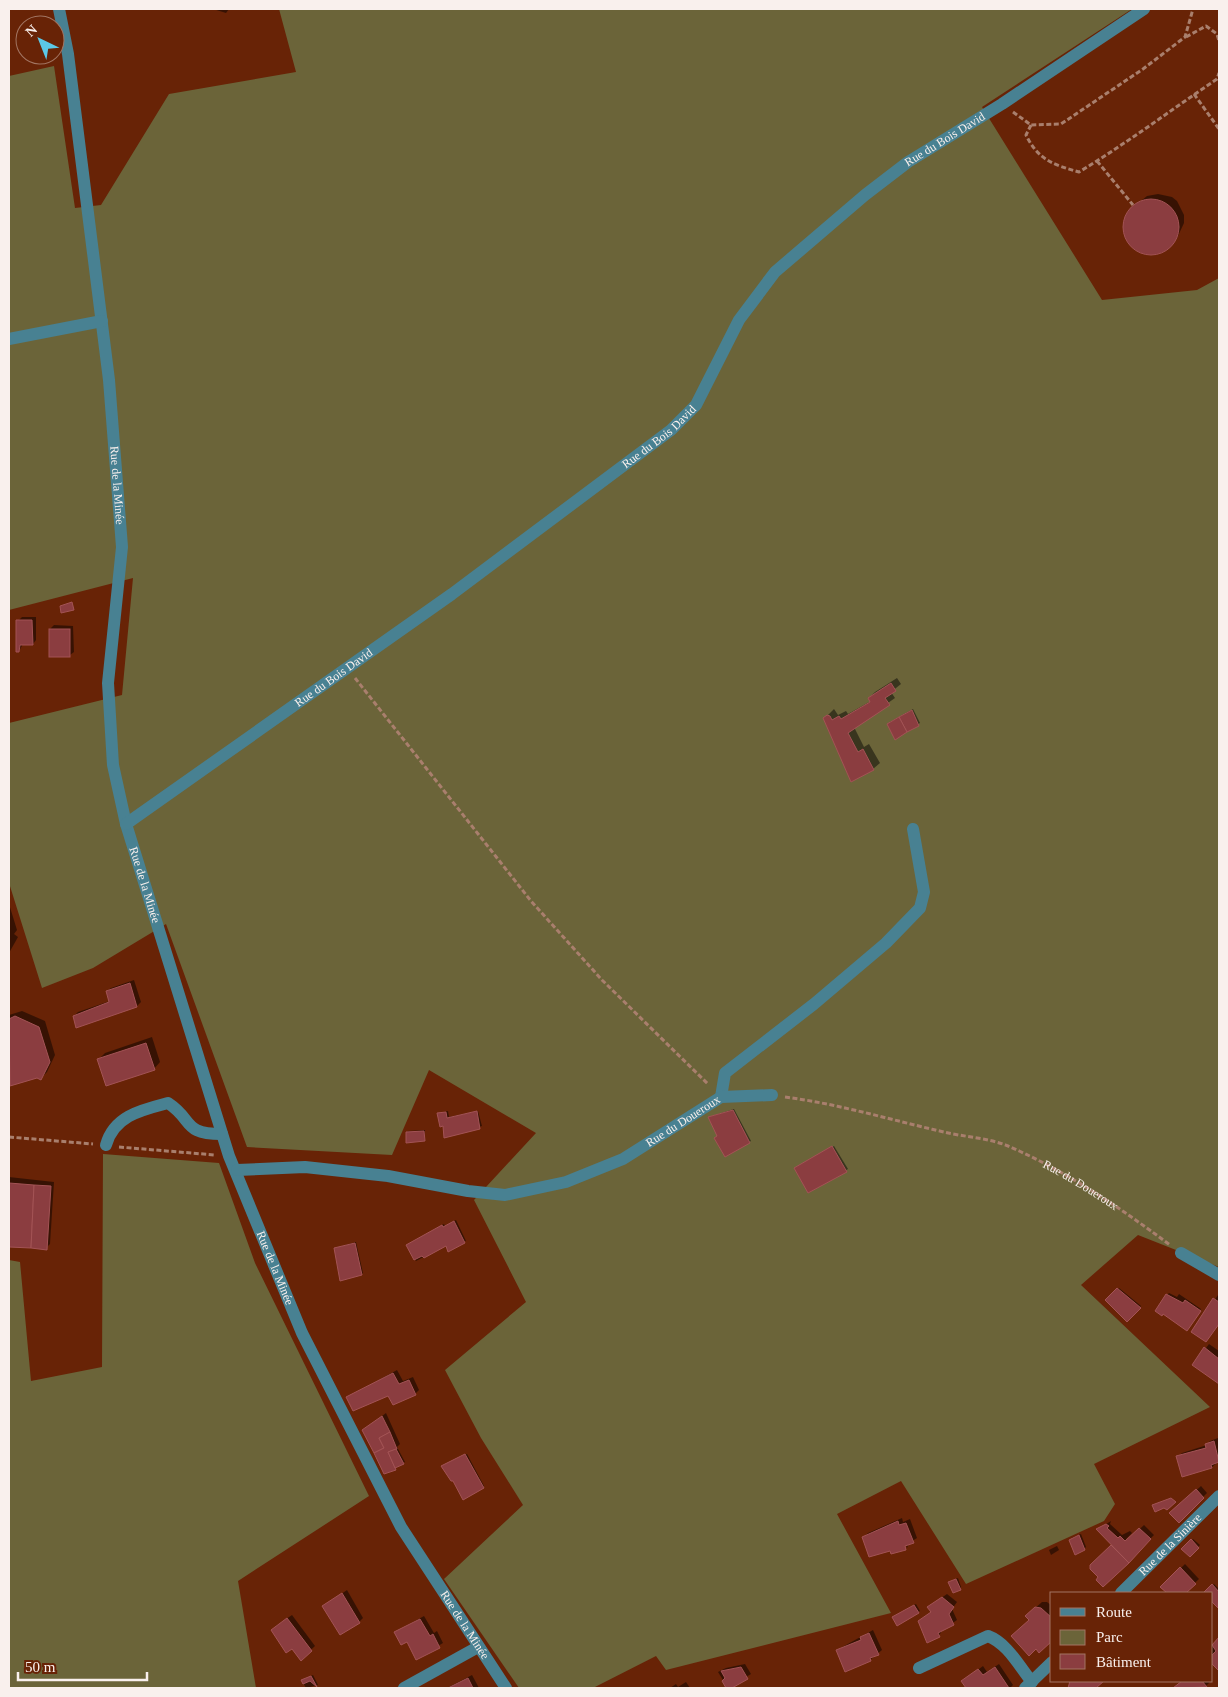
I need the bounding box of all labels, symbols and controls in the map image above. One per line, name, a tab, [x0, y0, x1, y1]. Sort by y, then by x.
north arrow	[15, 15, 65, 65]
text: N	[23, 22, 40, 40]
street label: Rue du Bois David	[902, 109, 987, 169]
street label: Rue du Bois David	[619, 402, 699, 471]
street label: Rue de la Minée	[107, 445, 127, 525]
street label: Rue du Bois David	[292, 645, 375, 710]
street label: Rue de la Minée	[126, 845, 163, 925]
street label: Rue du Doueroux	[643, 1092, 723, 1150]
street label: Rue du Doueroux	[1041, 1157, 1121, 1213]
street label: Rue de la Minée	[254, 1229, 297, 1307]
street label: Rue de la Sinière	[1136, 1511, 1204, 1578]
street label: Rue de la Minée	[437, 1588, 492, 1662]
legend	[1050, 1592, 1213, 1682]
text: Route	[1096, 1604, 1132, 1620]
text: Parc	[1096, 1629, 1123, 1645]
scale bar	[18, 1650, 146, 1682]
text: Bâtiment	[1096, 1654, 1152, 1670]
text: 50 m	[25, 1659, 56, 1675]

